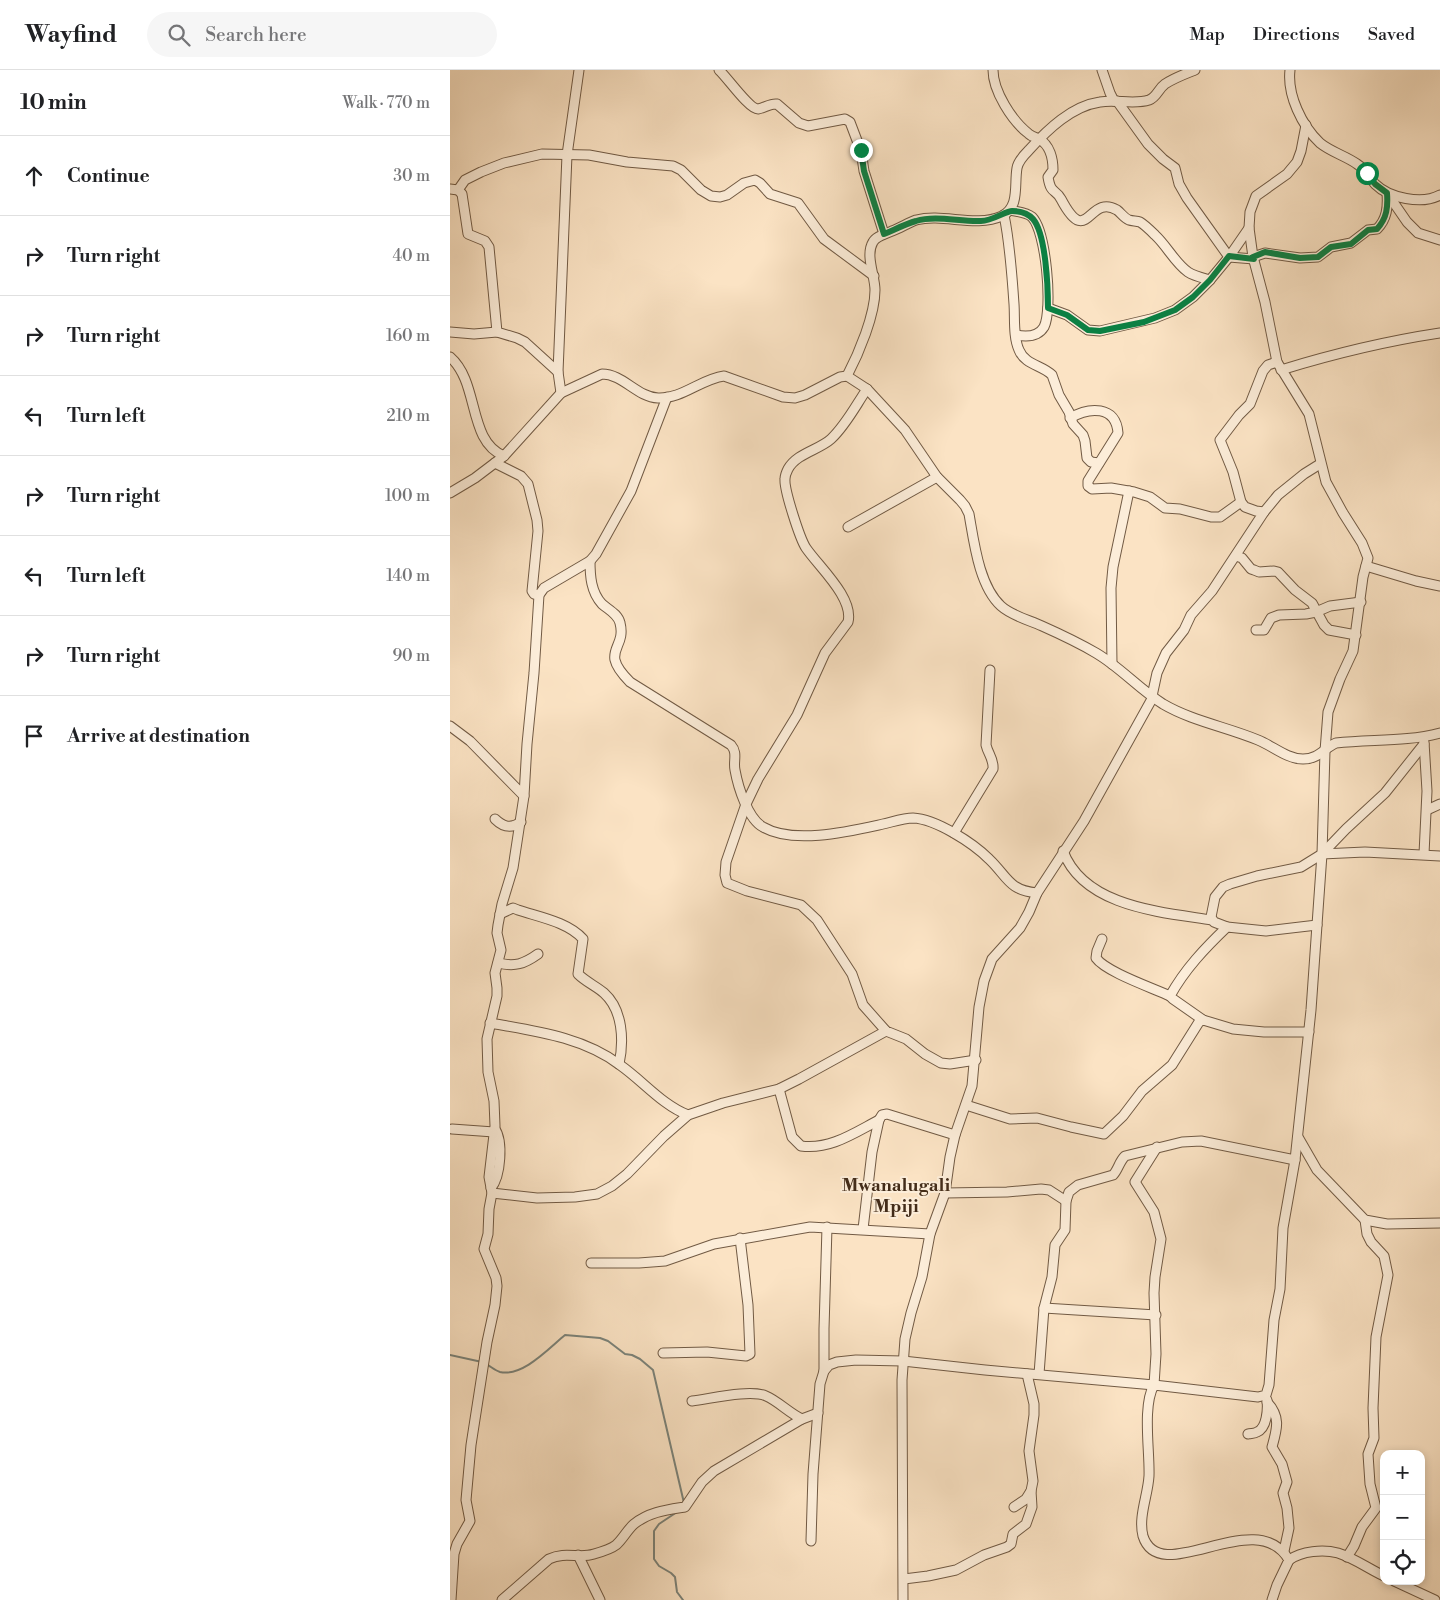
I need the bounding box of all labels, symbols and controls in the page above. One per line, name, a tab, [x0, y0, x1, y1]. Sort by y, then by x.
search box	[147, 12, 497, 57]
text: Wayfind	[25, 20, 117, 50]
icon: search	[165, 21, 193, 49]
text: Search here	[205, 23, 307, 47]
text: Map	[1189, 23, 1225, 46]
text: Directions	[1253, 23, 1340, 46]
text: Saved	[1368, 23, 1415, 46]
text: 10 min	[20, 90, 87, 116]
text: Walk · 770 m	[342, 93, 430, 113]
route end	[850, 139, 873, 162]
icon: ahead	[20, 162, 48, 190]
route start	[1356, 162, 1379, 185]
text: Continue	[67, 164, 150, 188]
text: 30 m	[393, 166, 430, 186]
icon: right	[20, 242, 48, 270]
text: Turn right	[67, 244, 160, 268]
text: 40 m	[393, 246, 430, 266]
icon: right	[20, 322, 48, 350]
text: Turn right	[67, 324, 160, 348]
text: 160 m	[386, 326, 430, 346]
icon: left	[20, 402, 48, 430]
text: Turn left	[67, 404, 146, 428]
text: 210 m	[386, 406, 430, 426]
icon: right	[20, 482, 48, 510]
text: Turn right	[67, 484, 160, 508]
text: 100 m	[385, 486, 430, 506]
icon: left	[20, 562, 48, 590]
text: Turn left	[67, 564, 146, 588]
text: 140 m	[386, 566, 430, 586]
icon: right	[20, 642, 48, 670]
text: Turn right	[67, 644, 160, 668]
text: 90 m	[392, 646, 430, 666]
icon: arrive	[20, 722, 48, 750]
text: Arrive at destination	[67, 724, 250, 748]
district label: Mwanalugali Mpiji	[842, 1174, 950, 1218]
map controls	[1380, 1450, 1425, 1585]
button: +	[1380, 1450, 1425, 1495]
button: −	[1380, 1495, 1425, 1540]
button: locate	[1380, 1540, 1425, 1585]

